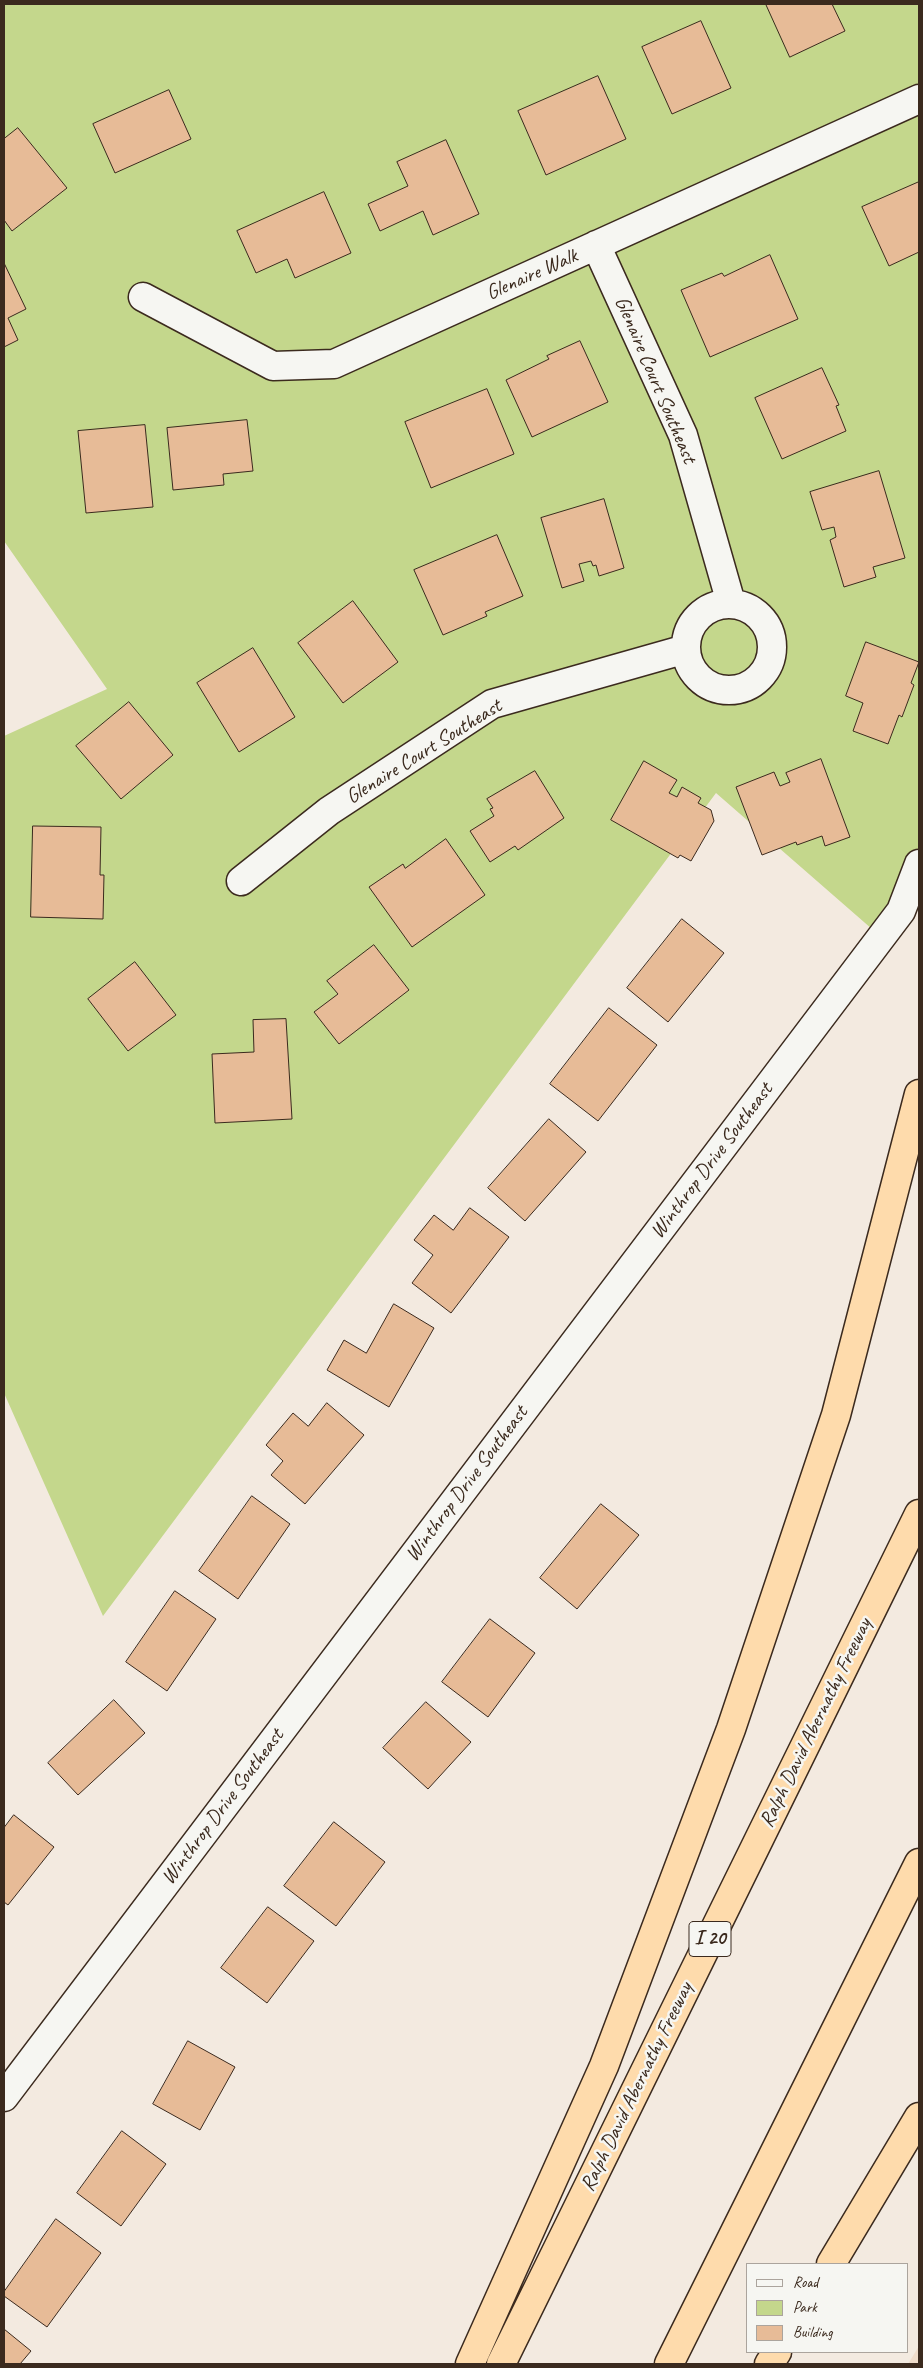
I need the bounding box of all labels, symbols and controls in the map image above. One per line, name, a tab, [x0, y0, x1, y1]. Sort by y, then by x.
street label: Glenaire Walk	[482, 244, 582, 306]
street label: Glenaire Court Southeast	[609, 293, 701, 467]
street label: Glenaire Court Southeast	[342, 694, 506, 810]
street label: Winthrop Drive Southeast	[645, 1078, 779, 1244]
street label: Winthrop Drive Southeast	[400, 1401, 534, 1567]
street label: Ralph David Abernathy Freeway	[754, 1614, 878, 1832]
street label: Winthrop Drive Southeast	[156, 1724, 290, 1890]
road number: I 20	[689, 1922, 731, 1956]
street label: Ralph David Abernathy Freeway	[575, 1978, 699, 2196]
legend	[746, 2263, 908, 2353]
text: Road	[793, 2273, 818, 2292]
text: Park	[793, 2298, 817, 2317]
text: Building	[793, 2323, 832, 2342]

